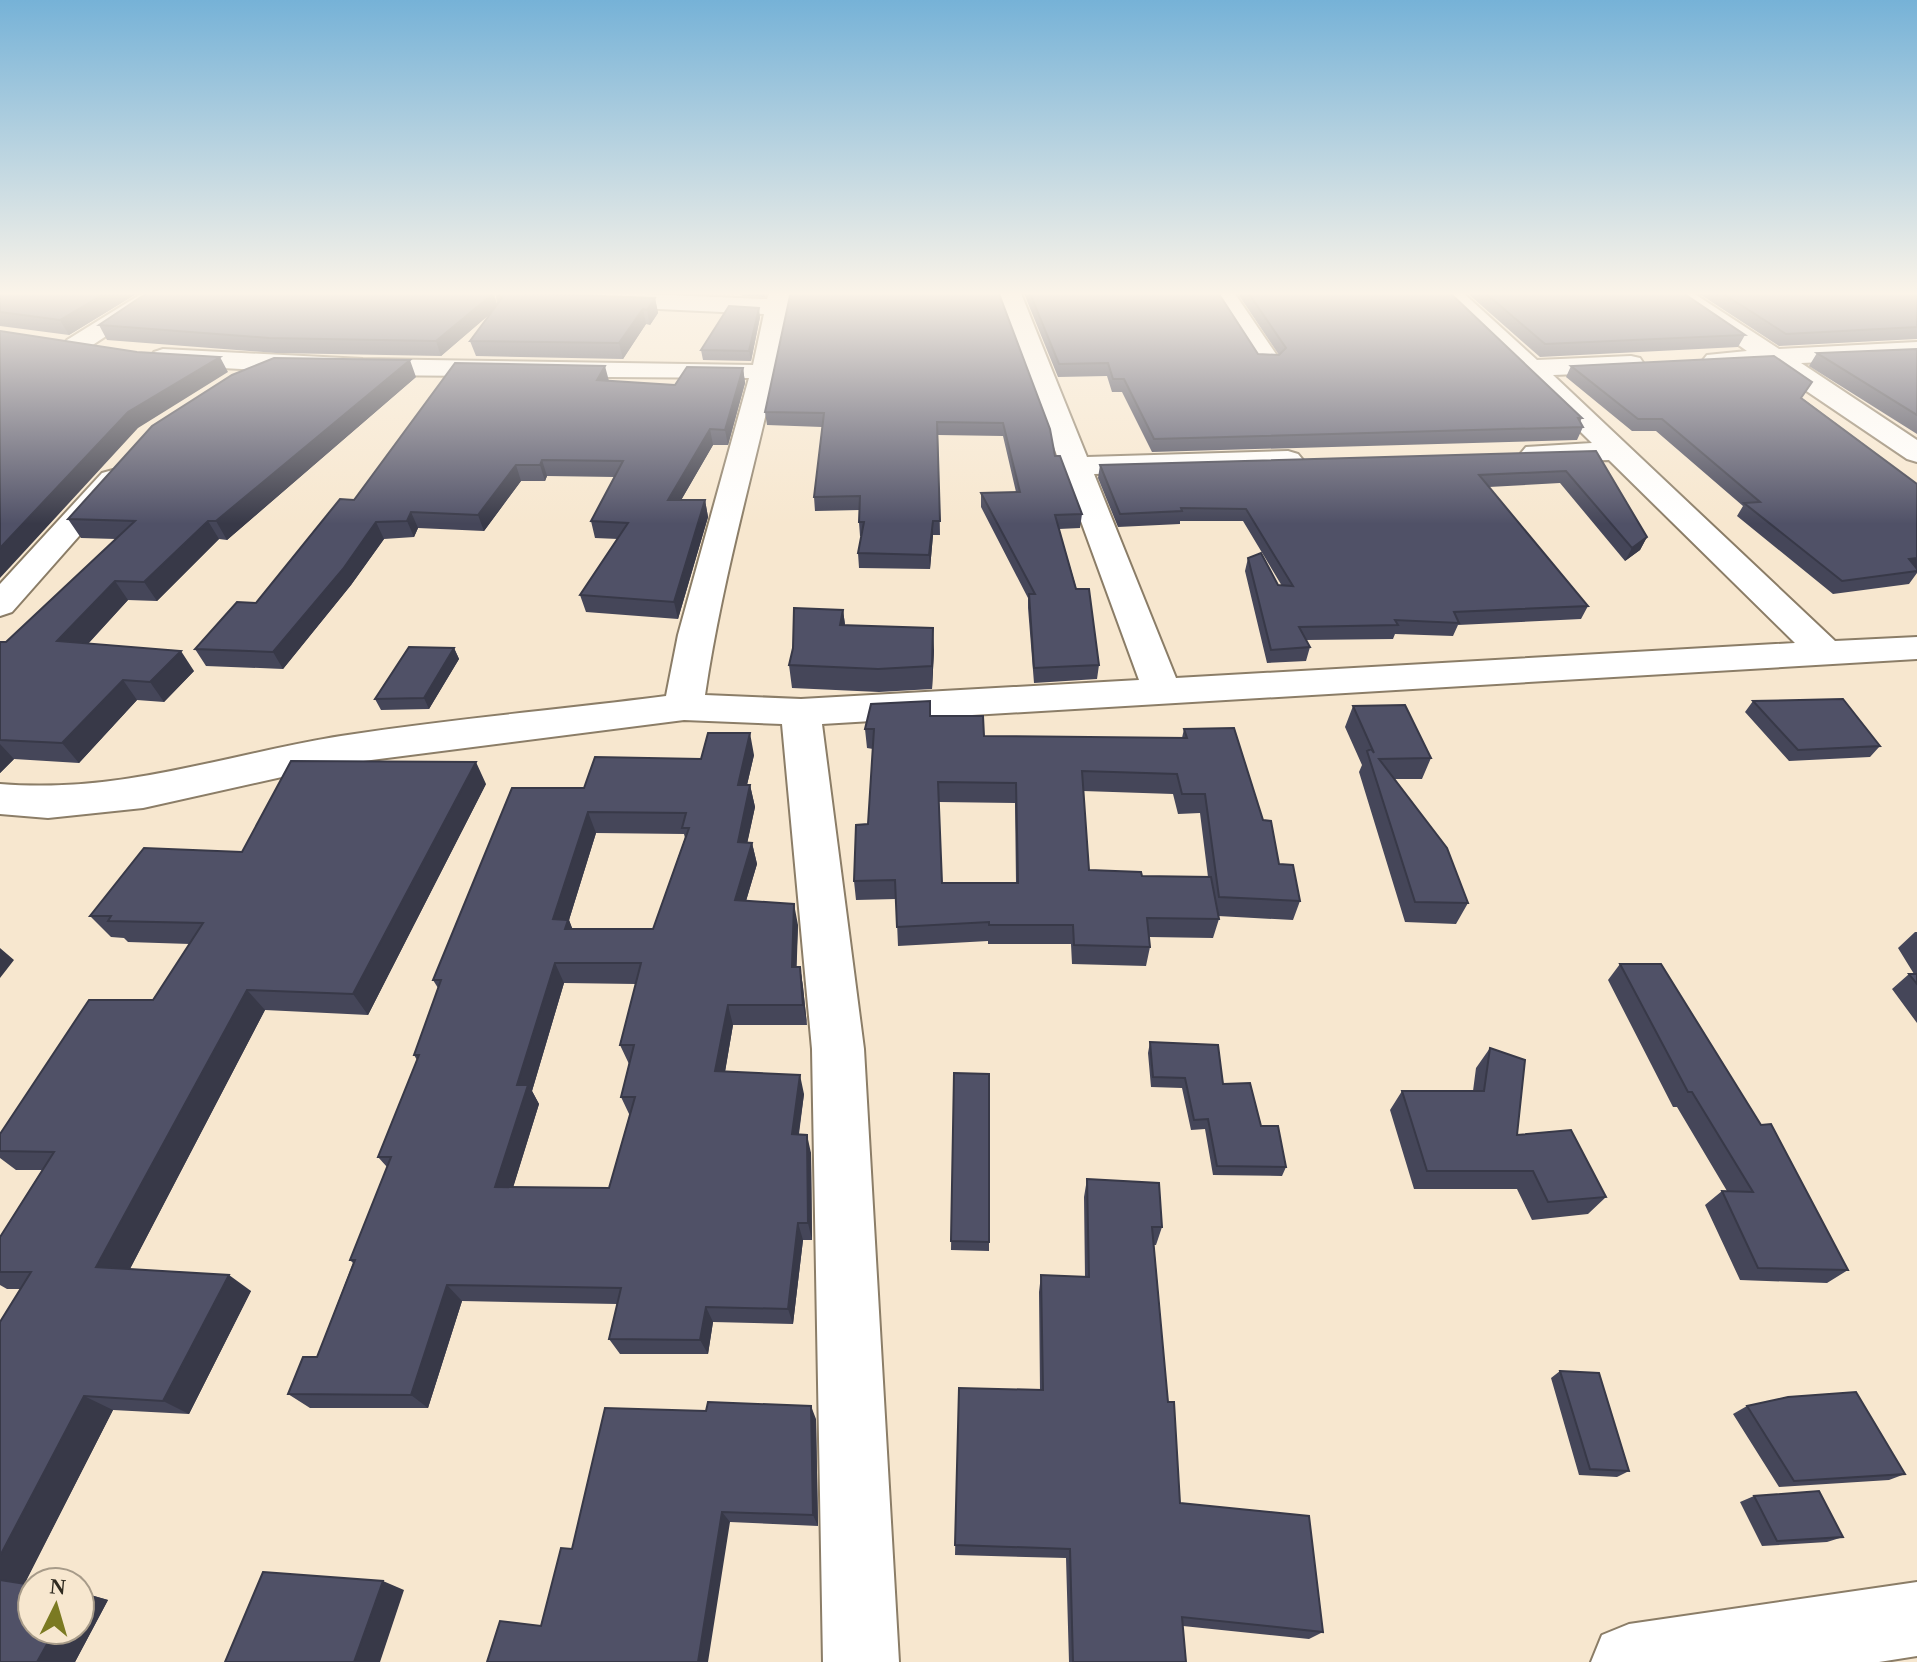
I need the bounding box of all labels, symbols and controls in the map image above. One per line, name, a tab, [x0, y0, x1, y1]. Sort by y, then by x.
north arrow	[16, 1566, 96, 1646]
text: N	[49, 1573, 67, 1600]

